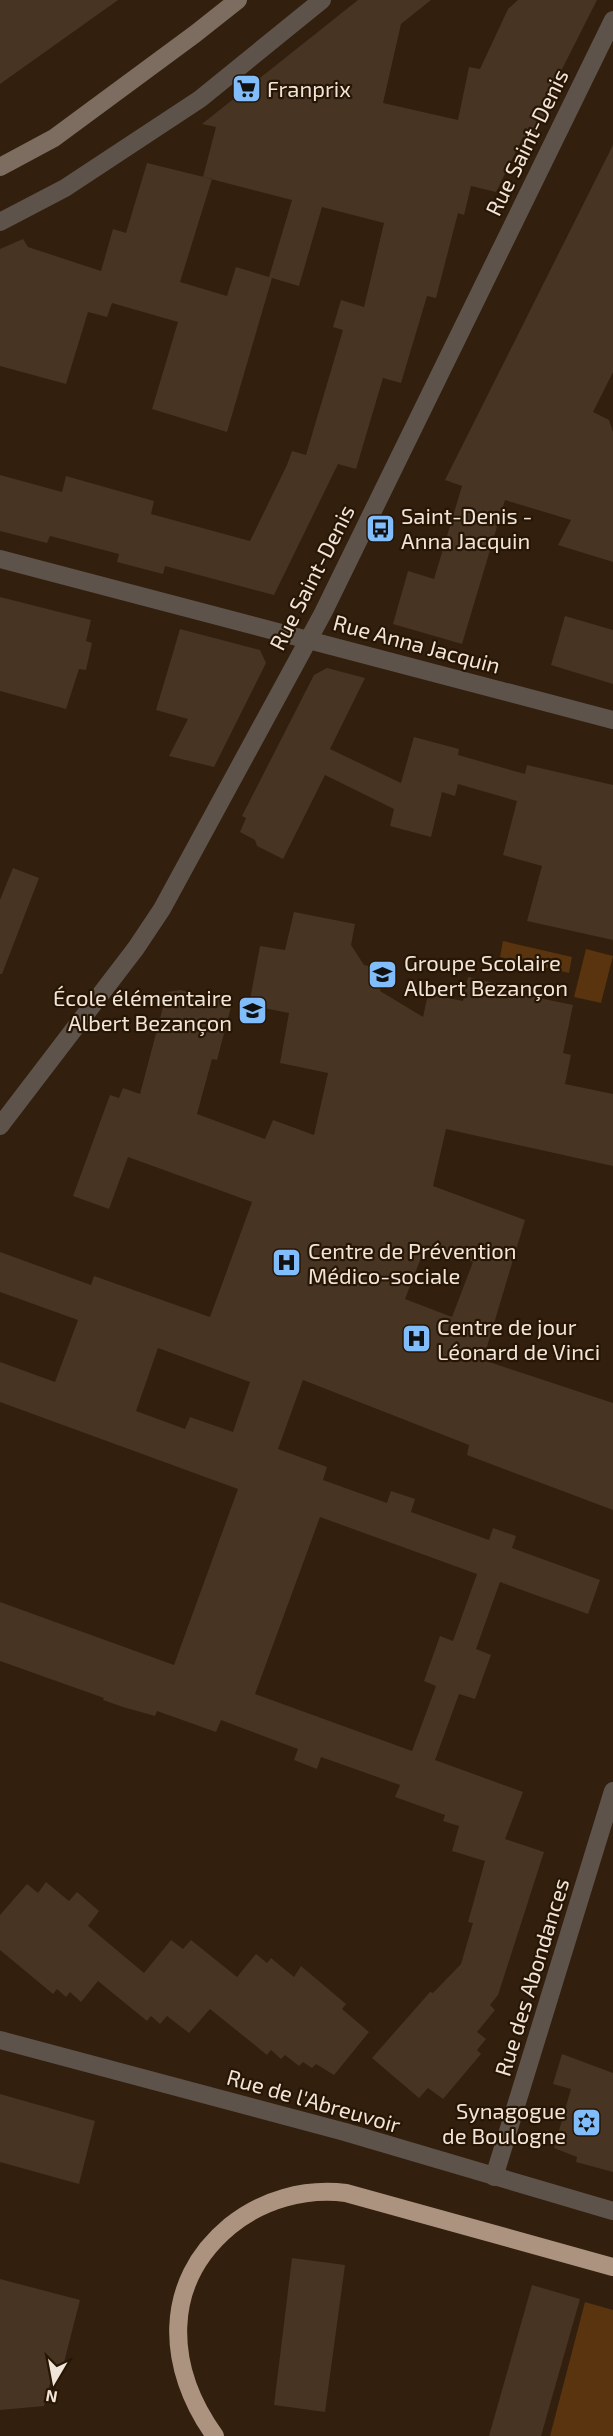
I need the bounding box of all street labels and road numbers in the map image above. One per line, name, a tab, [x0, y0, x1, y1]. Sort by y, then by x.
street label: Rue Saint-Denis	[479, 65, 573, 219]
street label: Rue Saint-Denis	[263, 500, 359, 654]
street label: Rue Anna Jacquin	[331, 608, 503, 678]
street label: Rue des Abondances	[489, 1875, 573, 2079]
street label: Rue de l'Abreuvoir	[224, 2063, 404, 2137]

